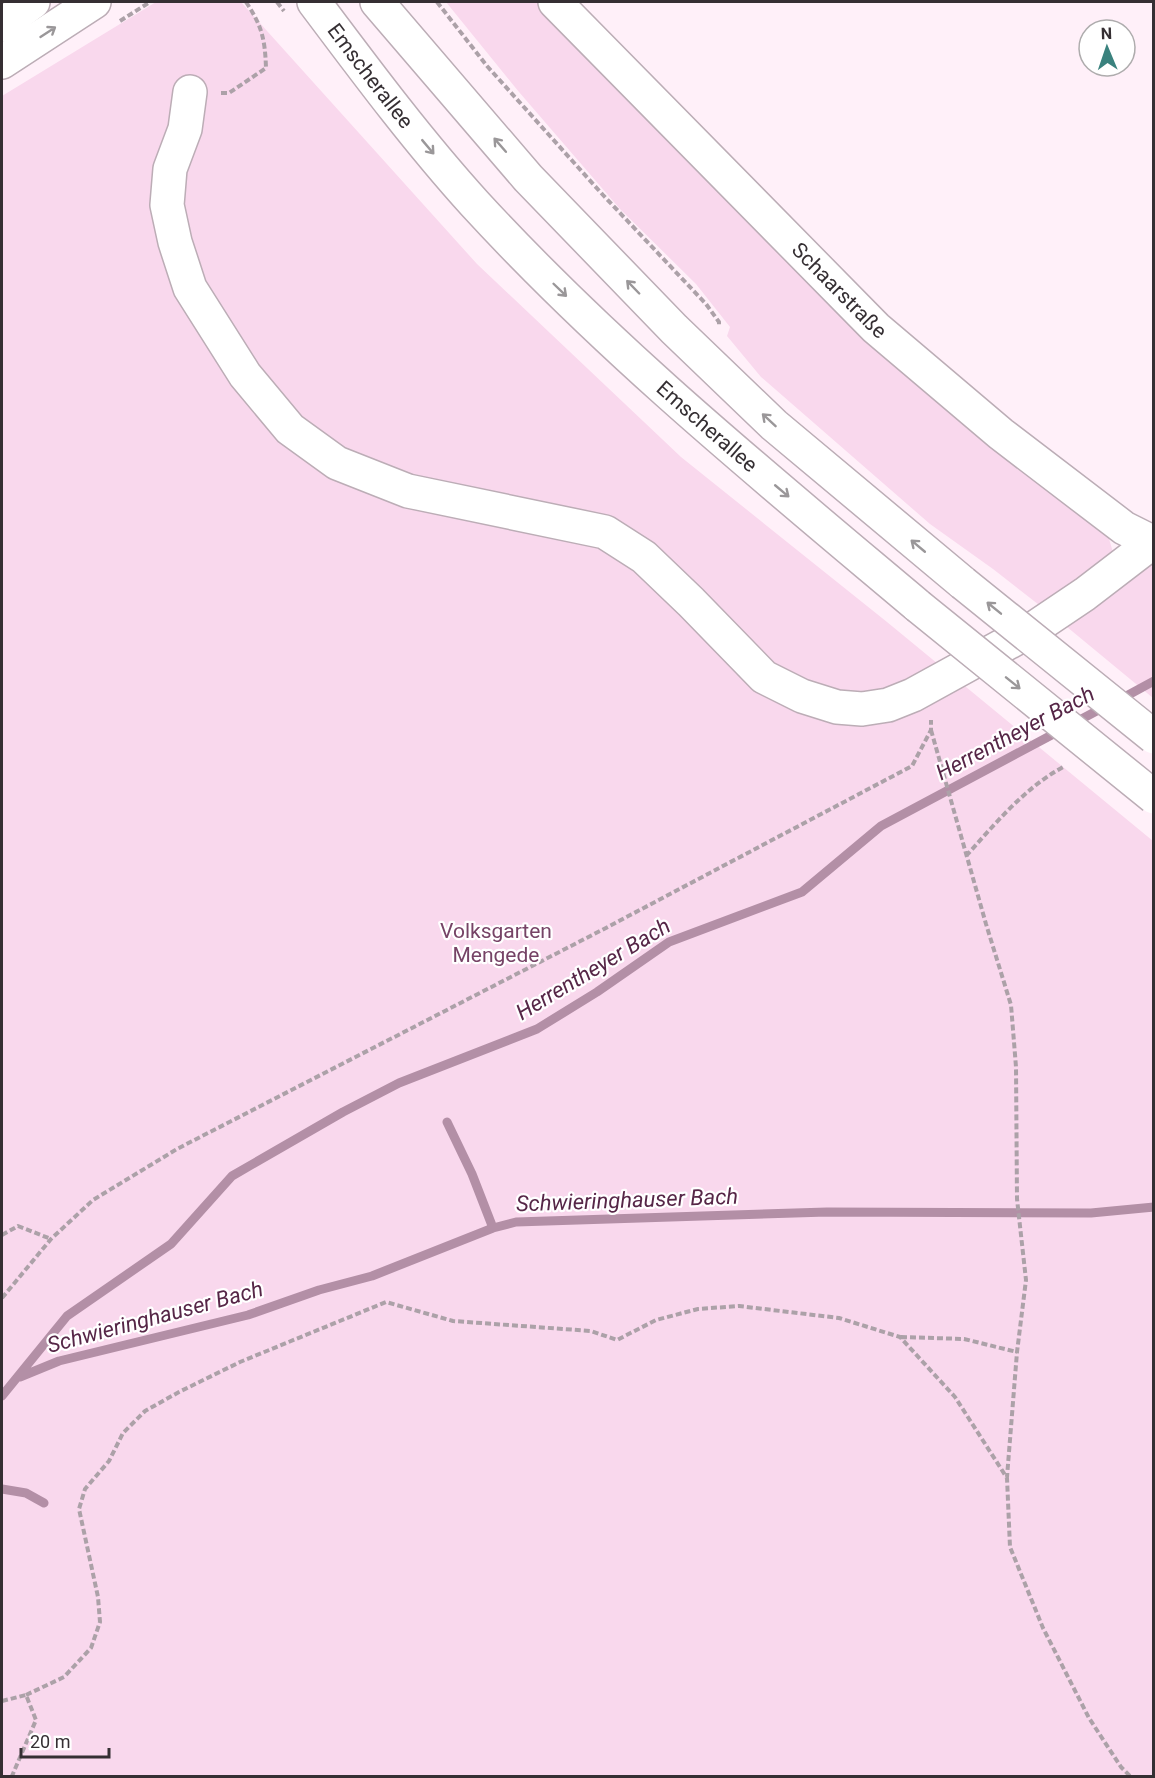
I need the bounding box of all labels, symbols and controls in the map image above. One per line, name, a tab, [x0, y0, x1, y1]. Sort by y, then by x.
north arrow	[1077, 18, 1137, 78]
street label: Emscherallee	[322, 19, 418, 133]
text: N	[1101, 24, 1112, 43]
one-way arrow	[39, 26, 55, 38]
one-way arrow	[493, 137, 506, 153]
one-way arrow	[421, 139, 434, 155]
street label: Schaarstraße	[787, 238, 891, 343]
one-way arrow	[626, 279, 640, 294]
one-way arrow	[552, 283, 567, 297]
street label: Emscherallee	[652, 376, 762, 477]
one-way arrow	[762, 413, 777, 427]
one-way arrow	[774, 485, 790, 498]
one-way arrow	[911, 539, 926, 553]
one-way arrow	[986, 602, 1002, 615]
one-way arrow	[1005, 676, 1021, 689]
water label: Herrentheyer Bach	[932, 681, 1098, 785]
water label: Herrentheyer Bach	[511, 913, 675, 1025]
park label: Volksgarten Mengede	[440, 919, 552, 967]
water label: Schwieringhauser Bach	[516, 1184, 738, 1216]
water label: Schwieringhauser Bach	[44, 1276, 266, 1358]
scale bar	[21, 1721, 110, 1759]
text: 20 m	[30, 1731, 70, 1752]

